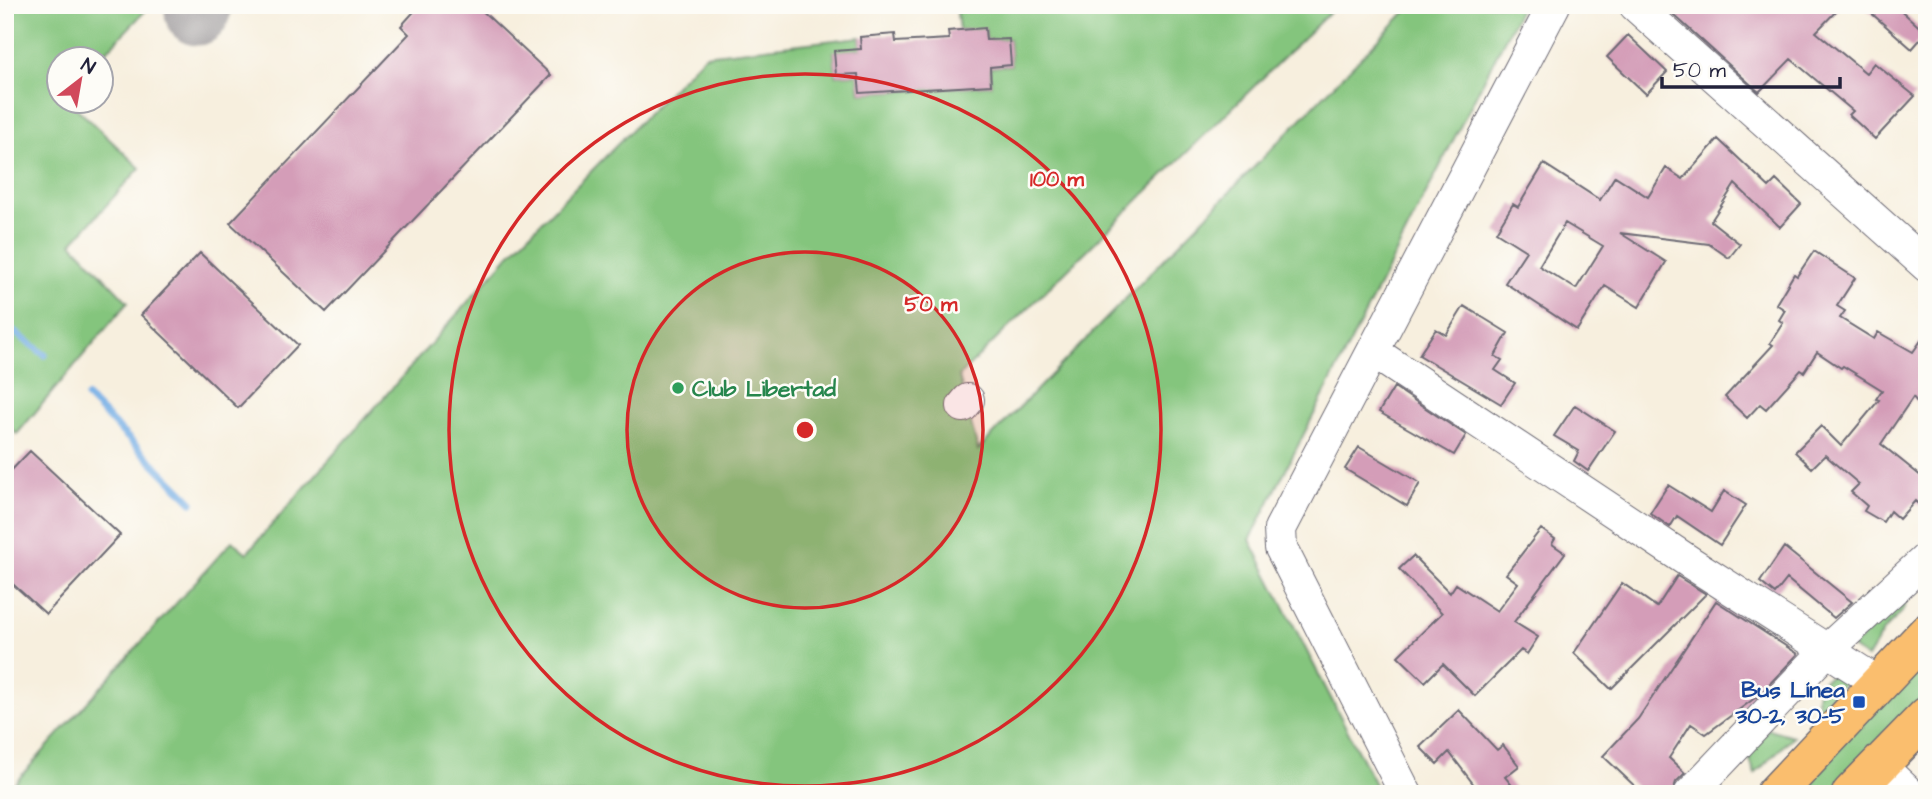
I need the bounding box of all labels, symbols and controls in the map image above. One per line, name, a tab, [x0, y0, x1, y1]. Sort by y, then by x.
north arrow	[46, 46, 116, 116]
scale bar	[1662, 46, 1841, 90]
text: N	[76, 52, 100, 81]
text: 50 m	[1673, 56, 1727, 85]
text: 100 m	[1030, 165, 1085, 194]
text: 50 m	[905, 290, 958, 319]
place label: Club Libertad	[692, 373, 836, 405]
marker: Club Libertad	[670, 380, 686, 396]
centre of rings	[793, 418, 817, 442]
place label: Bus Línea 30-2, 30-5	[1735, 674, 1846, 732]
marker: Bus Línea 30-2, 30-5	[1851, 694, 1867, 710]

